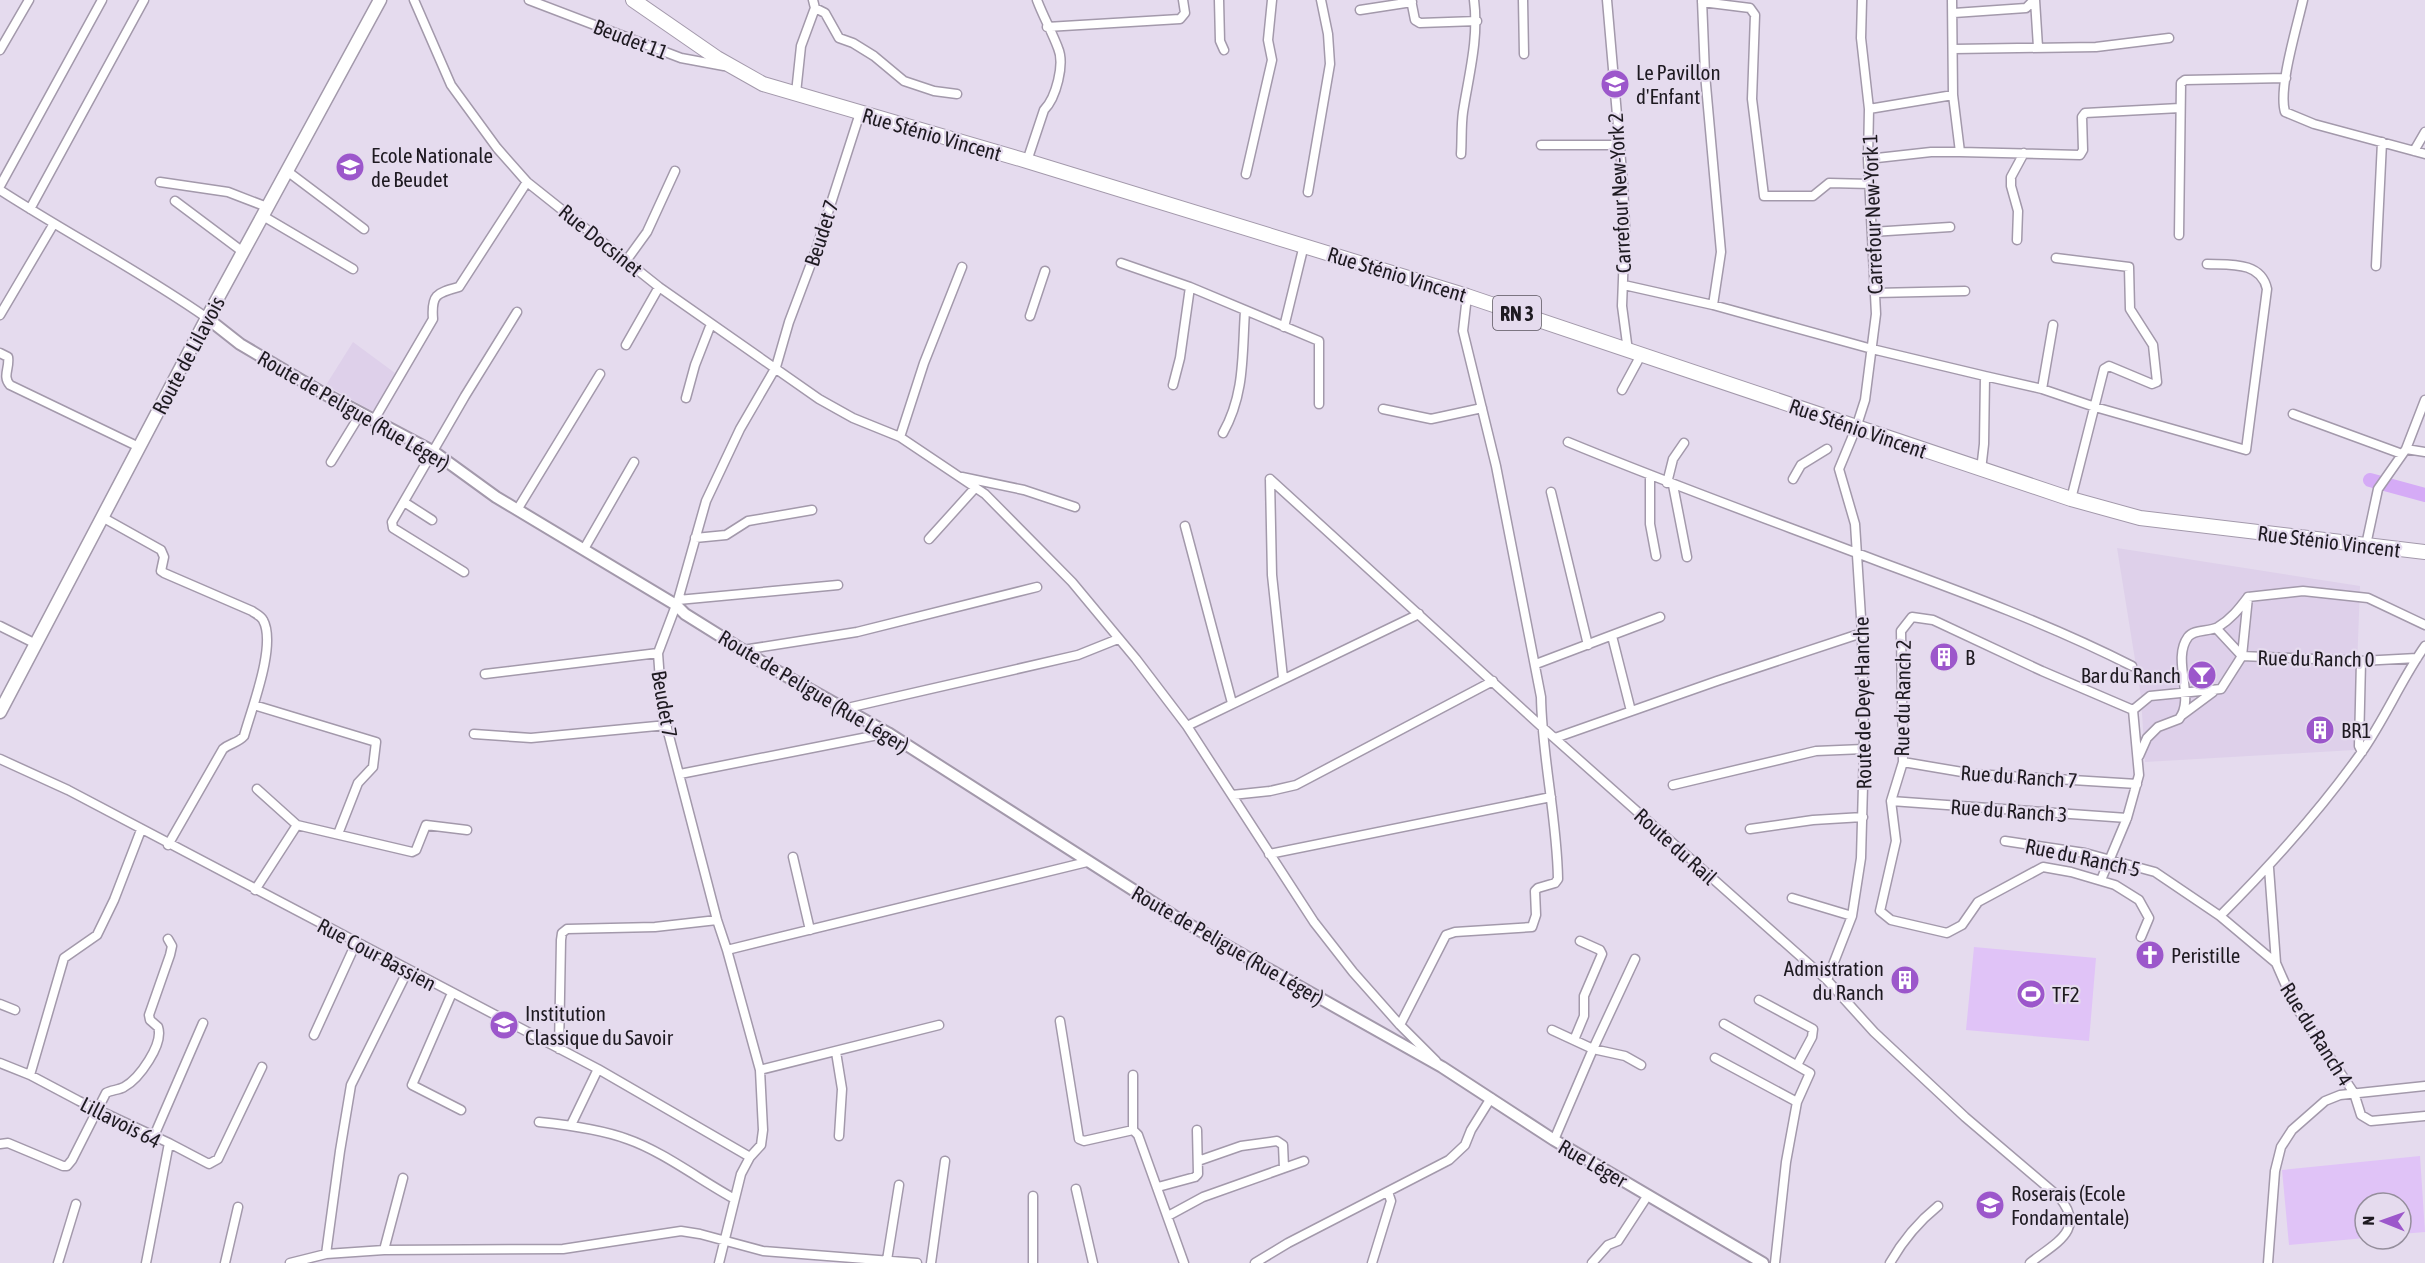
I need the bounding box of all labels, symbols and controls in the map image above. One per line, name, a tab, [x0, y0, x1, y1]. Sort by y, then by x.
street label: Beudet 11	[590, 14, 672, 64]
place label: Le Pavillon d'Enfant	[1636, 60, 1721, 108]
school or university icon: Le Pavillon d'Enfant	[1599, 68, 1631, 100]
street label: Rue Sténio Vincent	[860, 103, 1004, 165]
street label: Carrefour New-York 2	[1603, 112, 1635, 274]
street label: Carrefour New-York 1	[1857, 133, 1887, 295]
place label: Ecole Nationale de Beudet	[371, 143, 493, 191]
school or university icon: Ecole Nationale de Beudet	[334, 151, 366, 183]
street label: Beudet 7	[799, 197, 843, 269]
street label: Rue Docsinet	[554, 199, 648, 281]
street label: Rue Sténio Vincent	[1325, 241, 1469, 307]
street label: Route de Lilavois	[147, 292, 229, 418]
road number: RN 3	[1493, 296, 1541, 330]
street label: Route de Peligue (Rue Léger)	[254, 345, 454, 475]
street label: Rue Sténio Vincent	[1786, 393, 1930, 463]
street label: Rue Sténio Vincent	[2256, 520, 2402, 562]
street label: Route de Deye Hanche	[1848, 616, 1876, 790]
street label: Route de Peligue (Rue Léger)	[714, 625, 914, 757]
street label: Rue du Ranch 2	[1889, 639, 1915, 757]
building icon: B	[1928, 641, 1960, 673]
place label: B	[1965, 645, 1975, 669]
street label: Rue du Ranch 0	[2257, 645, 2375, 671]
bar icon: Bar du Ranch	[2186, 659, 2218, 691]
place label: Bar du Ranch	[2081, 663, 2181, 687]
street label: Beudet 7	[647, 668, 683, 740]
building icon: BR1	[2304, 714, 2336, 746]
place label: BR1	[2341, 718, 2371, 742]
street label: Rue du Ranch 7	[1960, 760, 2078, 792]
street label: Rue du Ranch 3	[1950, 794, 2068, 826]
street label: Route du Rail	[1630, 803, 1722, 889]
street label: Rue du Ranch 5	[2023, 833, 2143, 881]
street label: Route de Peligue (Rue Léger)	[1128, 880, 1328, 1010]
street label: Rue Cour Bassien	[314, 913, 440, 995]
church icon: Peristille	[2134, 939, 2166, 971]
place label: Peristille	[2171, 943, 2240, 967]
place label: Admistration du Ranch	[1784, 956, 1884, 1004]
building icon: Admistration du Ranch	[1889, 964, 1921, 996]
sports icon: TF2	[2015, 978, 2047, 1010]
street label: Rue du Ranch 4	[2276, 978, 2358, 1090]
place label: TF2	[2052, 982, 2080, 1006]
place label: Institution Classique du Savoir	[525, 1001, 674, 1049]
school or university icon: Institution Classique du Savoir	[488, 1009, 520, 1041]
street label: Lillavois 64	[77, 1092, 165, 1153]
street label: Rue Léger	[1554, 1134, 1632, 1193]
place label: Roserais (Ecole Fondamentale)	[2011, 1181, 2129, 1229]
school or university icon: Roserais (Ecole Fondamentale)	[1974, 1189, 2006, 1221]
north arrow	[2353, 1191, 2413, 1251]
text: N	[2359, 1216, 2377, 1226]

